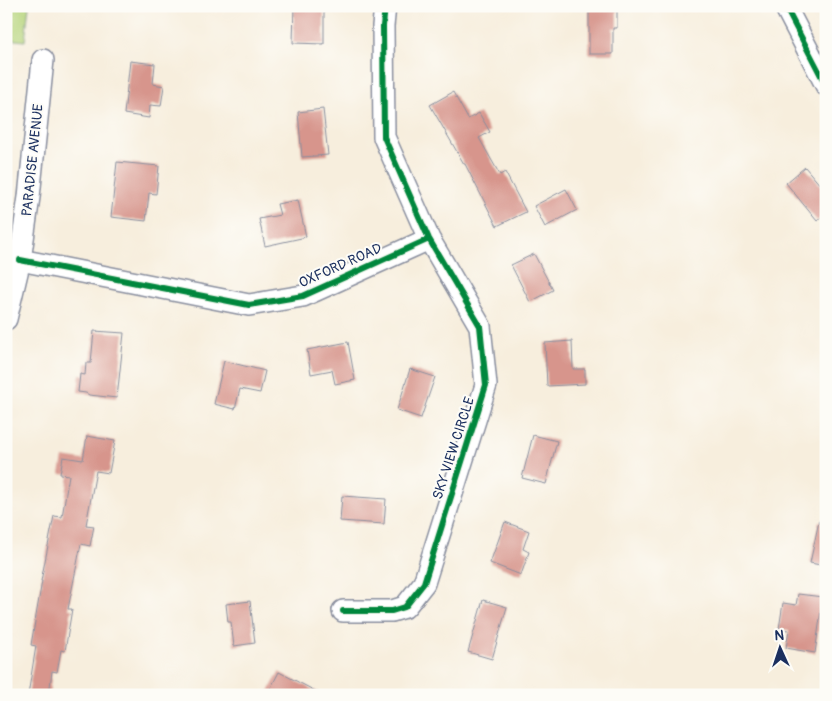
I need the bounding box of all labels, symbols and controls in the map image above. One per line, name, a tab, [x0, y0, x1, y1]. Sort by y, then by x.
street label: PARADISE AVENUE	[18, 103, 47, 217]
street label: OXFORD ROAD	[296, 240, 384, 291]
street label: SKY VIEW CIRCLE	[429, 395, 478, 502]
north arrow	[754, 624, 804, 674]
text: N	[774, 627, 785, 644]

